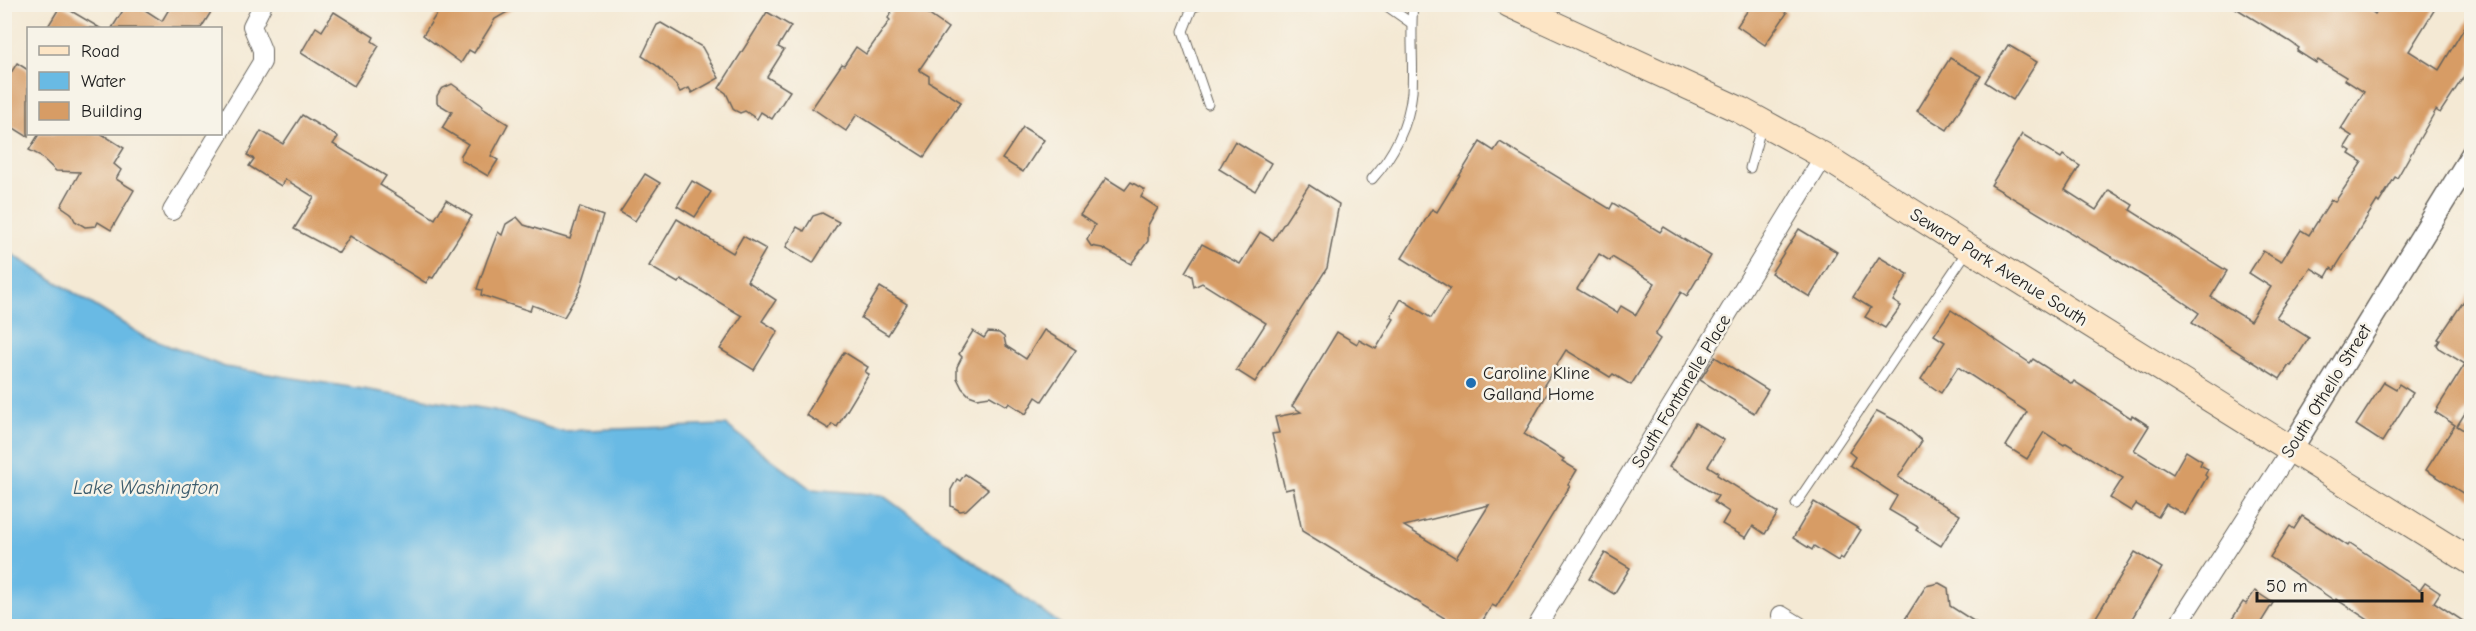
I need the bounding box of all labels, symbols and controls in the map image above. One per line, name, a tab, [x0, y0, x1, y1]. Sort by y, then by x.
legend	[27, 27, 222, 135]
text: Road	[81, 41, 120, 62]
text: Water	[81, 71, 126, 92]
text: Building	[81, 101, 143, 122]
street label: Seward Park Avenue South	[1906, 204, 2091, 331]
street label: South Fontanelle Place	[1627, 311, 1736, 472]
street label: South Othello Street	[2277, 320, 2376, 462]
place label: Caroline Kline Galland Home	[1483, 363, 1594, 405]
marker: Caroline Kline Galland Home	[1464, 376, 1478, 390]
water label: Lake Washington	[73, 476, 219, 499]
scale bar	[2257, 565, 2422, 603]
text: 50 m	[2266, 576, 2308, 597]

